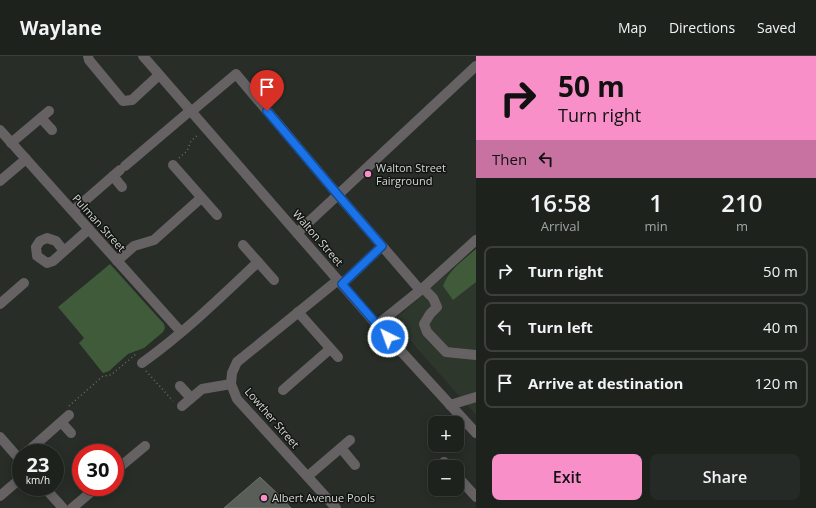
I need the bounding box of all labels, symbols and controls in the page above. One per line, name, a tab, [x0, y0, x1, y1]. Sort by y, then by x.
text: Waylane	[20, 15, 102, 41]
text: Map	[618, 18, 647, 37]
text: Directions	[669, 18, 735, 37]
text: Saved	[757, 18, 796, 37]
text: 50 m	[558, 67, 625, 105]
pin	[250, 70, 284, 111]
icon: right	[492, 72, 544, 124]
icon: arrive	[256, 76, 278, 98]
text: Turn right	[558, 103, 641, 127]
icon: left	[535, 148, 557, 170]
text: Then	[492, 149, 527, 169]
place label: Walton Street Fairground	[376, 160, 446, 188]
marker: Walton Street Fairground	[363, 169, 373, 179]
text: 16:58	[530, 186, 591, 219]
text: 1	[649, 186, 663, 219]
text: 210	[721, 186, 762, 219]
street label: Pulman Street	[69, 191, 129, 255]
street label: Walton Street	[290, 206, 347, 269]
text: Arrival	[541, 217, 580, 235]
text: min	[645, 217, 668, 235]
text: m	[736, 217, 748, 235]
icon: right	[494, 260, 516, 282]
text: Turn right	[528, 261, 603, 281]
text: 50 m	[763, 261, 798, 281]
position arrow	[367, 316, 409, 358]
icon: left	[494, 316, 516, 338]
text: Turn left	[528, 317, 593, 337]
text: 40 m	[763, 317, 798, 337]
icon: arrive	[494, 372, 516, 394]
text: Arrive at destination	[528, 373, 683, 393]
text: 120 m	[754, 373, 798, 393]
street label: Lowther Street	[242, 384, 303, 451]
map controls	[428, 416, 464, 496]
button: +	[428, 416, 464, 452]
speed limit sign: 30	[72, 444, 124, 496]
text: 23	[27, 451, 49, 478]
button: Exit	[492, 454, 642, 500]
button: Share	[650, 454, 800, 500]
button: −	[428, 460, 464, 496]
text: km/h	[26, 473, 50, 487]
place label: Albert Avenue Pools	[272, 490, 375, 505]
marker: Albert Avenue Pools	[259, 493, 269, 503]

